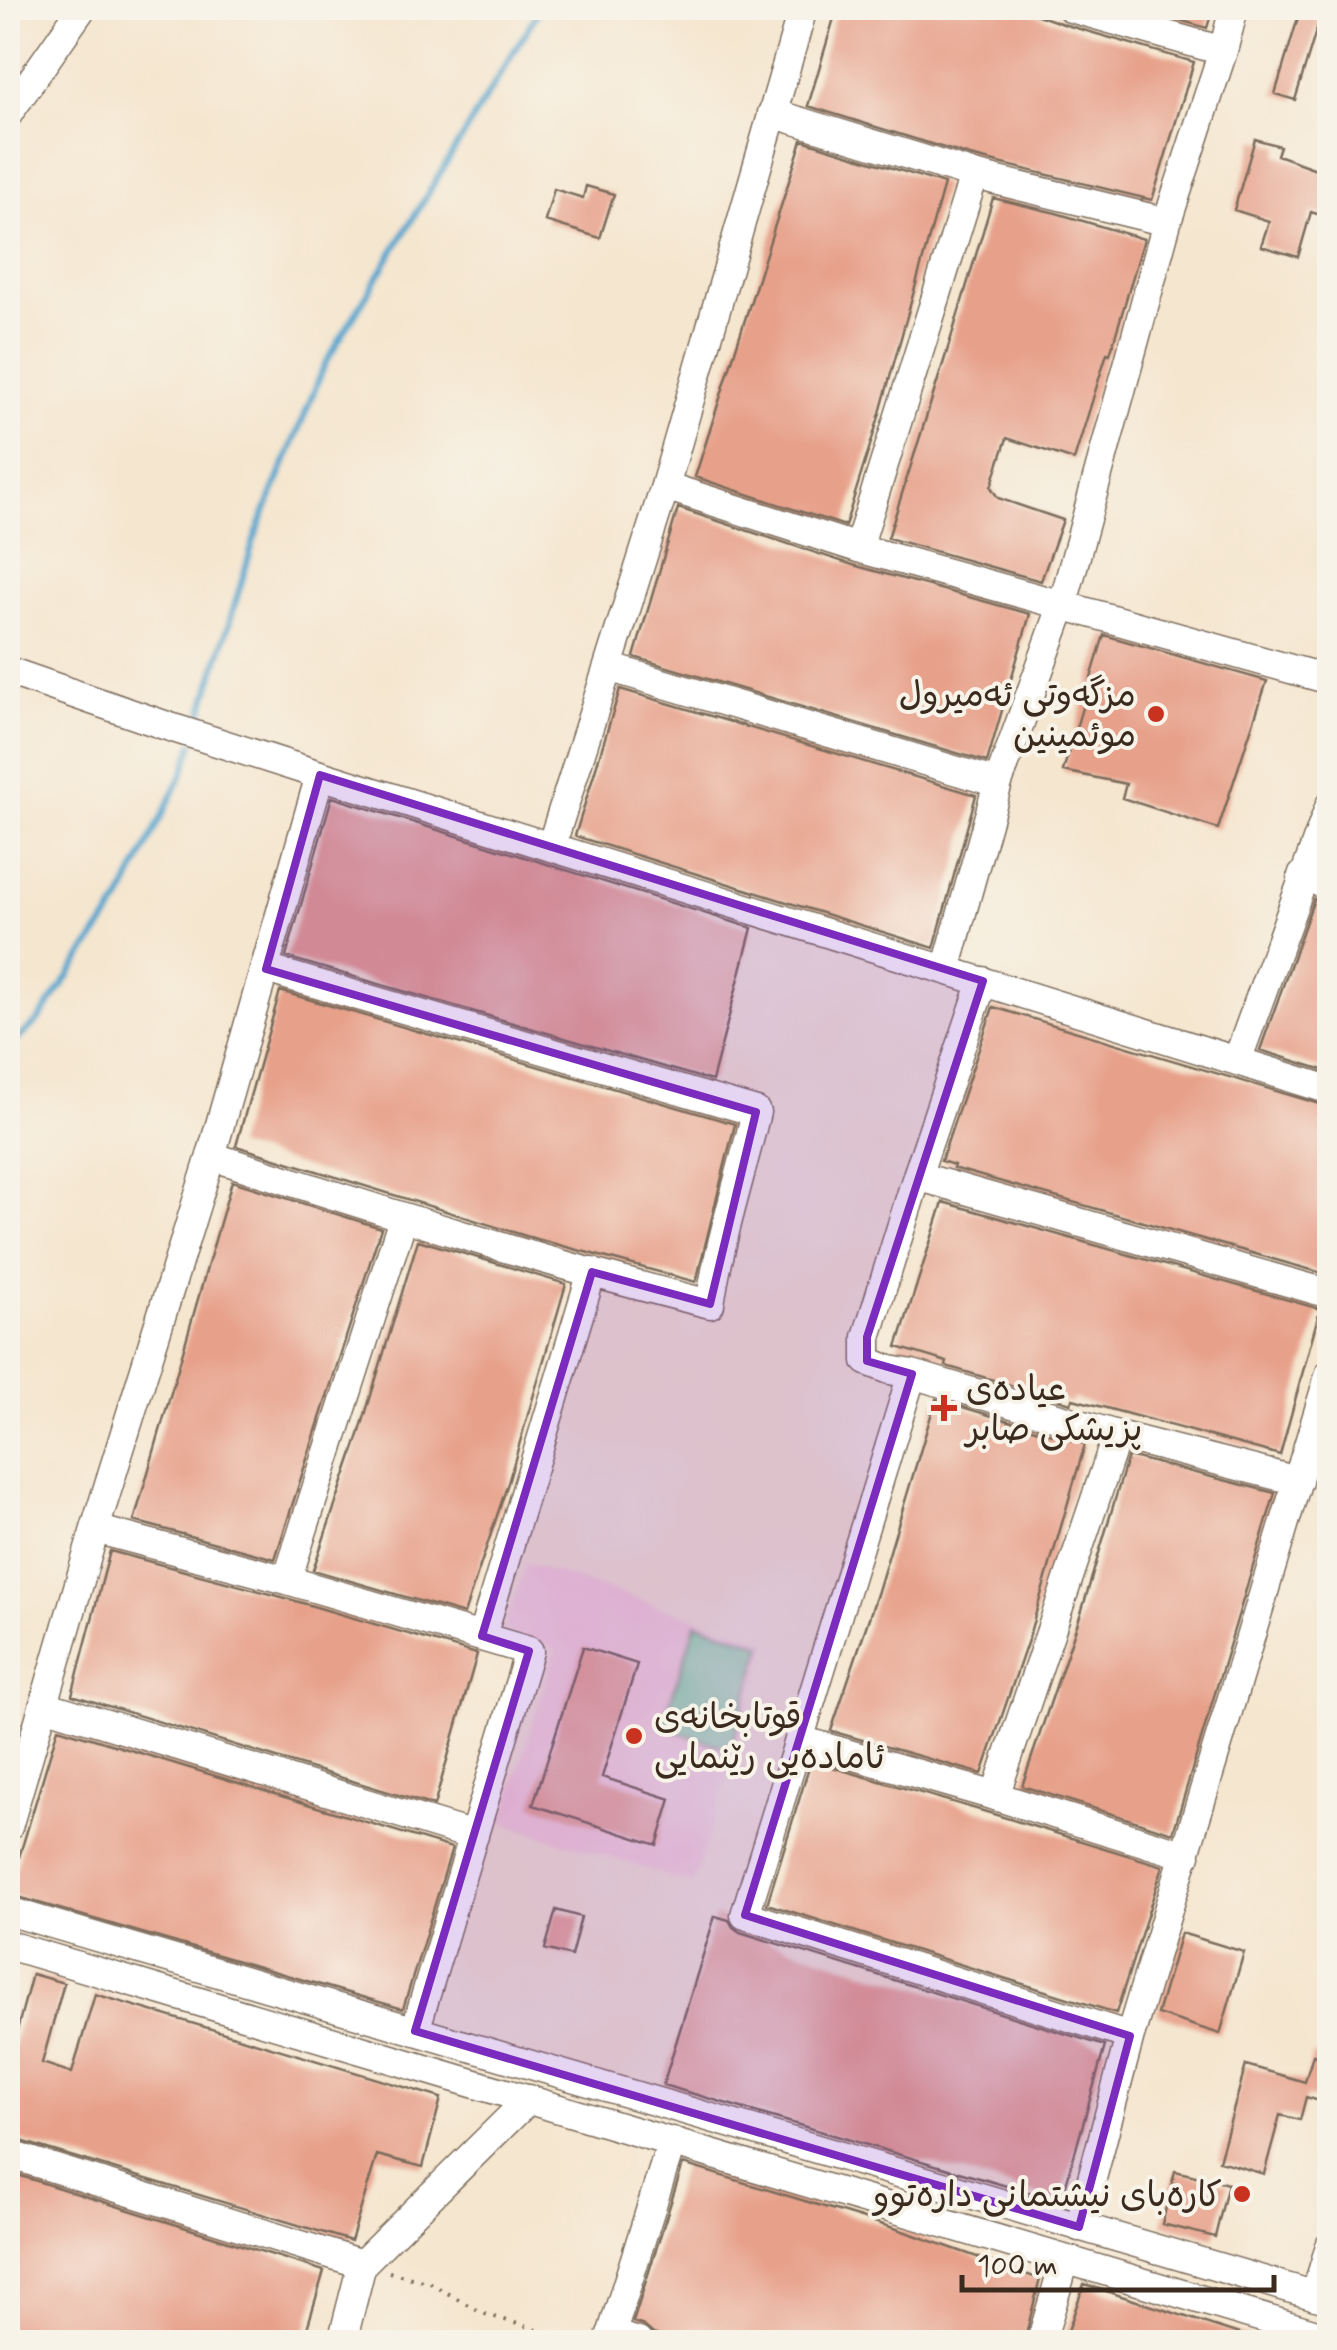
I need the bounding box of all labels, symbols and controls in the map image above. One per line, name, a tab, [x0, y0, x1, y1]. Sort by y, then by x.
place label: مزگەوتی ئەمیرول موئمینین	[899, 673, 1136, 759]
marker: مزگەوتی ئەمیرول موئمینین	[1145, 703, 1167, 725]
place label: عیادەی پزیشکی صابر	[963, 1367, 1143, 1453]
marker: عیادەی پزیشکی صابر	[931, 1395, 957, 1421]
place label: قوتابخانەی ئامادەیی رێنمایی	[654, 1695, 885, 1781]
marker: قوتابخانەی ئامادەیی رێنمایی	[623, 1725, 645, 1747]
place label: کارەبای نیشتمانی دارەتوو	[871, 2173, 1222, 2219]
marker: کارەبای نیشتمانی دارەتوو	[1231, 2183, 1253, 2205]
scale bar	[962, 2230, 1274, 2292]
text: 100 m	[977, 2247, 1058, 2286]

